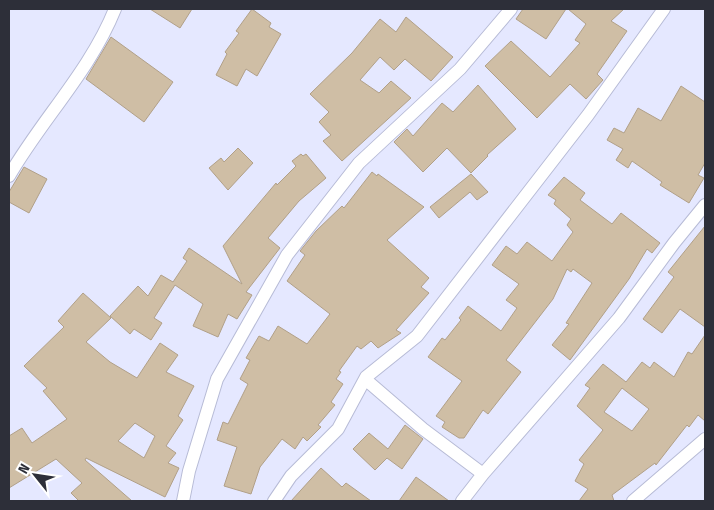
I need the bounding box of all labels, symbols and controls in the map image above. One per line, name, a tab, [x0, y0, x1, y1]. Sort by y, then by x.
north arrow	[10, 450, 60, 500]
text: N	[15, 461, 34, 477]

